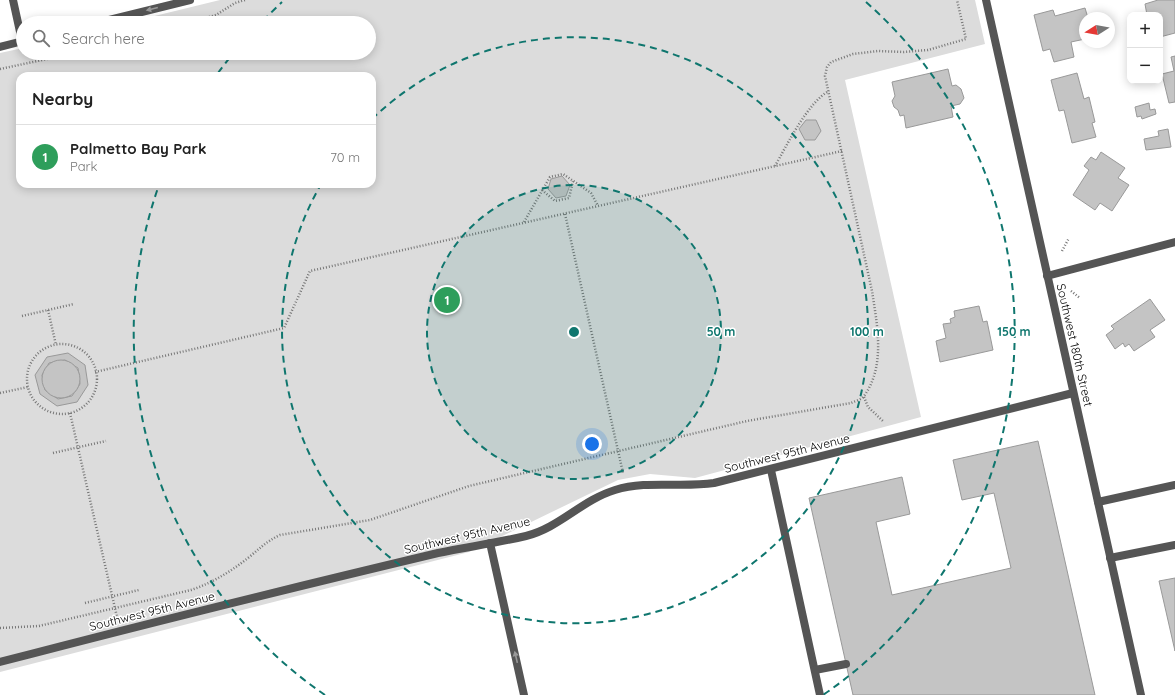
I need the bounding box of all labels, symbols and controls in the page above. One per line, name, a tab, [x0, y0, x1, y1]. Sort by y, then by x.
one-way arrow	[146, 7, 159, 13]
north arrow	[1079, 12, 1115, 48]
map controls	[1127, 12, 1163, 84]
button: +	[1127, 12, 1163, 48]
search box	[16, 16, 376, 60]
icon: search	[30, 27, 52, 49]
text: Search here	[62, 29, 145, 48]
button: −	[1127, 48, 1163, 84]
text: Nearby	[32, 88, 93, 109]
text: Palmetto Bay Park	[70, 139, 207, 158]
text: 1	[42, 149, 48, 165]
text: 70 m	[330, 149, 360, 165]
text: Park	[70, 158, 98, 174]
street label: Southwest 180th Street	[1054, 282, 1096, 408]
pin: 1	[434, 285, 460, 315]
text: 50 m	[707, 324, 735, 339]
text: 100 m	[850, 324, 884, 339]
text: 150 m	[997, 324, 1031, 339]
centre of rings	[567, 325, 581, 339]
street label: Southwest 95th Avenue	[723, 430, 852, 476]
your location	[582, 434, 602, 454]
street label: Southwest 95th Avenue	[403, 513, 532, 557]
street label: Southwest 95th Avenue	[88, 588, 217, 634]
one-way arrow	[512, 651, 518, 663]

